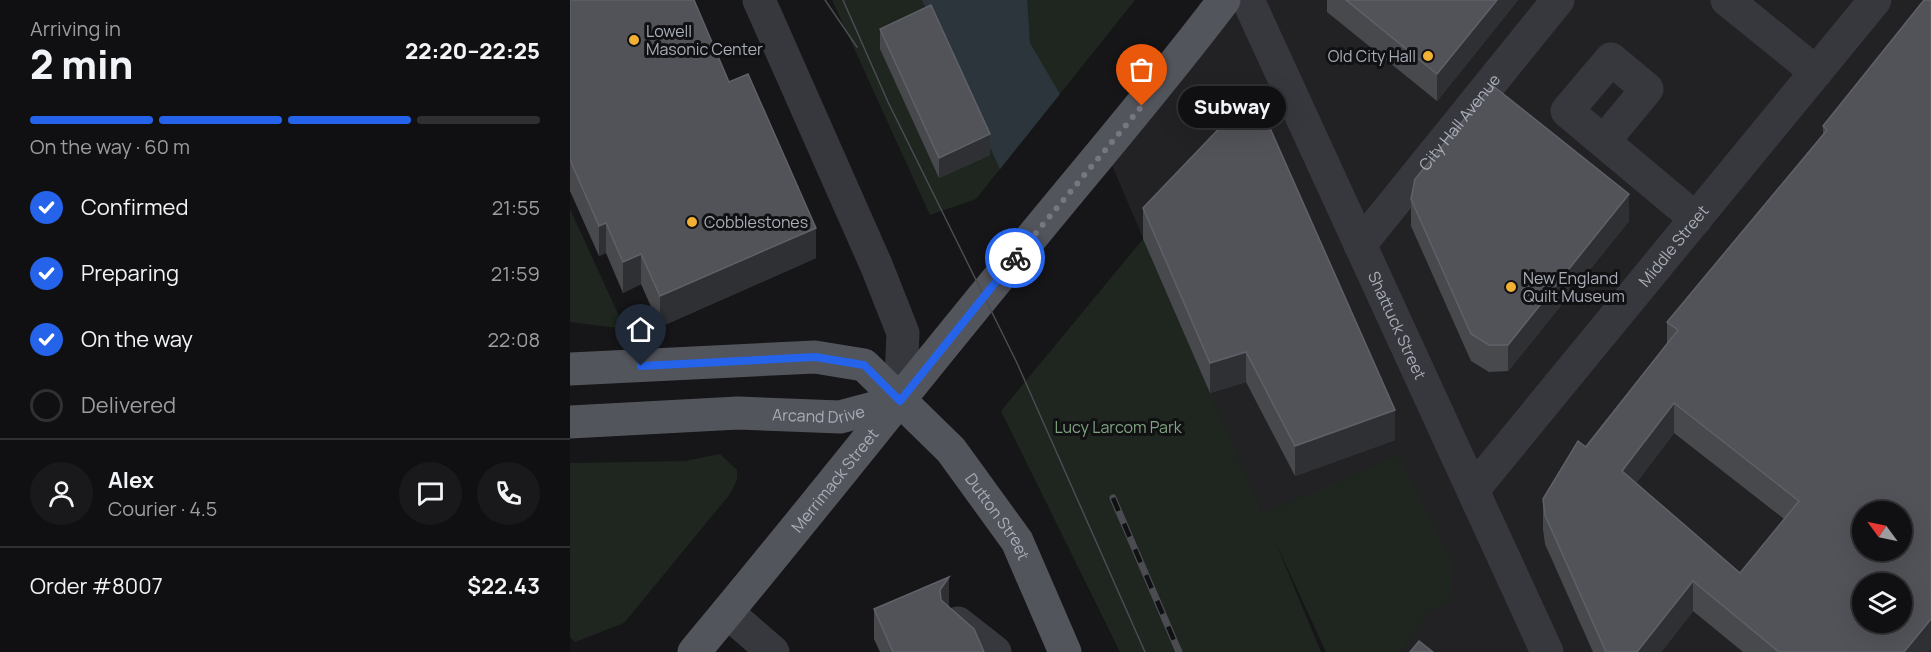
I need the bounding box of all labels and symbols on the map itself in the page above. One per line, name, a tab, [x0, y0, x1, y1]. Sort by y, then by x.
place label: Lowell Masonic Center	[646, 20, 763, 60]
marker: Lowell Masonic Center	[627, 33, 641, 47]
pin	[1116, 44, 1167, 106]
place label: Old City Hall	[1328, 45, 1416, 67]
marker: Old City Hall	[1421, 49, 1435, 63]
street label: City Hall Avenue	[1414, 69, 1505, 175]
callout: Subway	[1178, 85, 1286, 127]
street label: Middle Street	[1633, 200, 1713, 291]
place label: Cobblestones	[704, 211, 808, 233]
marker: Cobblestones	[685, 215, 699, 229]
courier	[985, 228, 1045, 288]
place label: New England Quilt Museum	[1523, 267, 1625, 307]
street label: Shattuck Street	[1363, 268, 1432, 383]
marker: New England Quilt Museum	[1504, 280, 1518, 294]
pin	[615, 304, 666, 366]
street label: Arcand Drive	[772, 400, 867, 428]
park label: Lucy Larcom Park	[1054, 416, 1183, 438]
street label: Merrimack Street	[786, 424, 883, 537]
street label: Dutton Street	[960, 468, 1035, 563]
north arrow	[1852, 501, 1912, 561]

